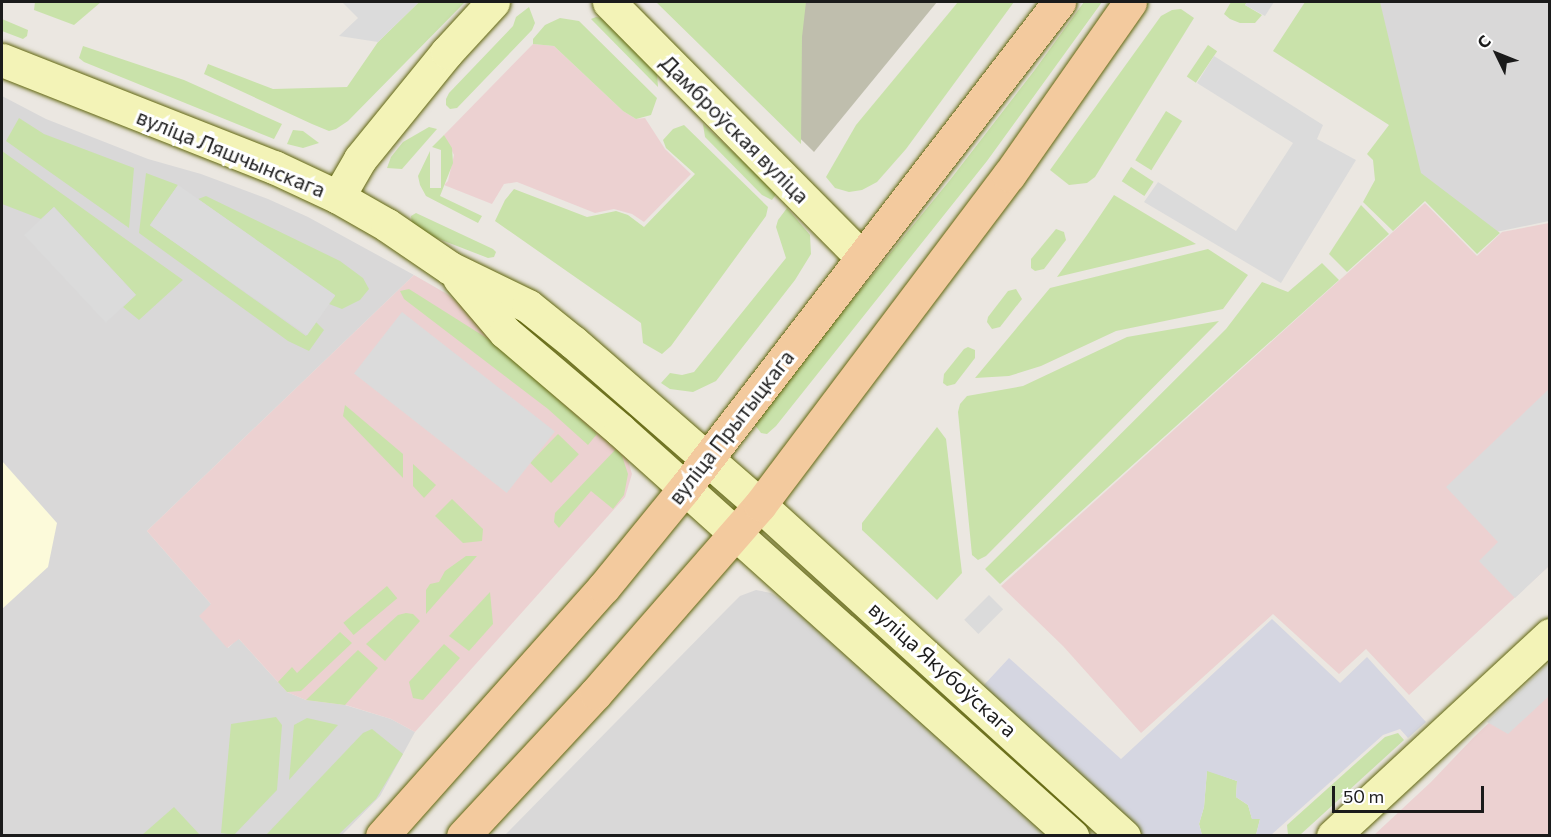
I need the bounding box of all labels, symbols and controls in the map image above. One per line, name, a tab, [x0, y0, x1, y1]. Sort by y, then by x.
north arrow	[1467, 24, 1527, 84]
text: С	[1473, 31, 1494, 52]
street label: Дамброўская вуліца	[656, 50, 814, 208]
street label: вуліца Ляшчынскага	[133, 104, 329, 202]
street label: вуліца Прытыцкага	[663, 345, 799, 509]
street label: вуліца Якубоўскага	[864, 596, 1022, 742]
scale bar	[1335, 774, 1486, 812]
text: 50 m	[1343, 785, 1384, 807]

